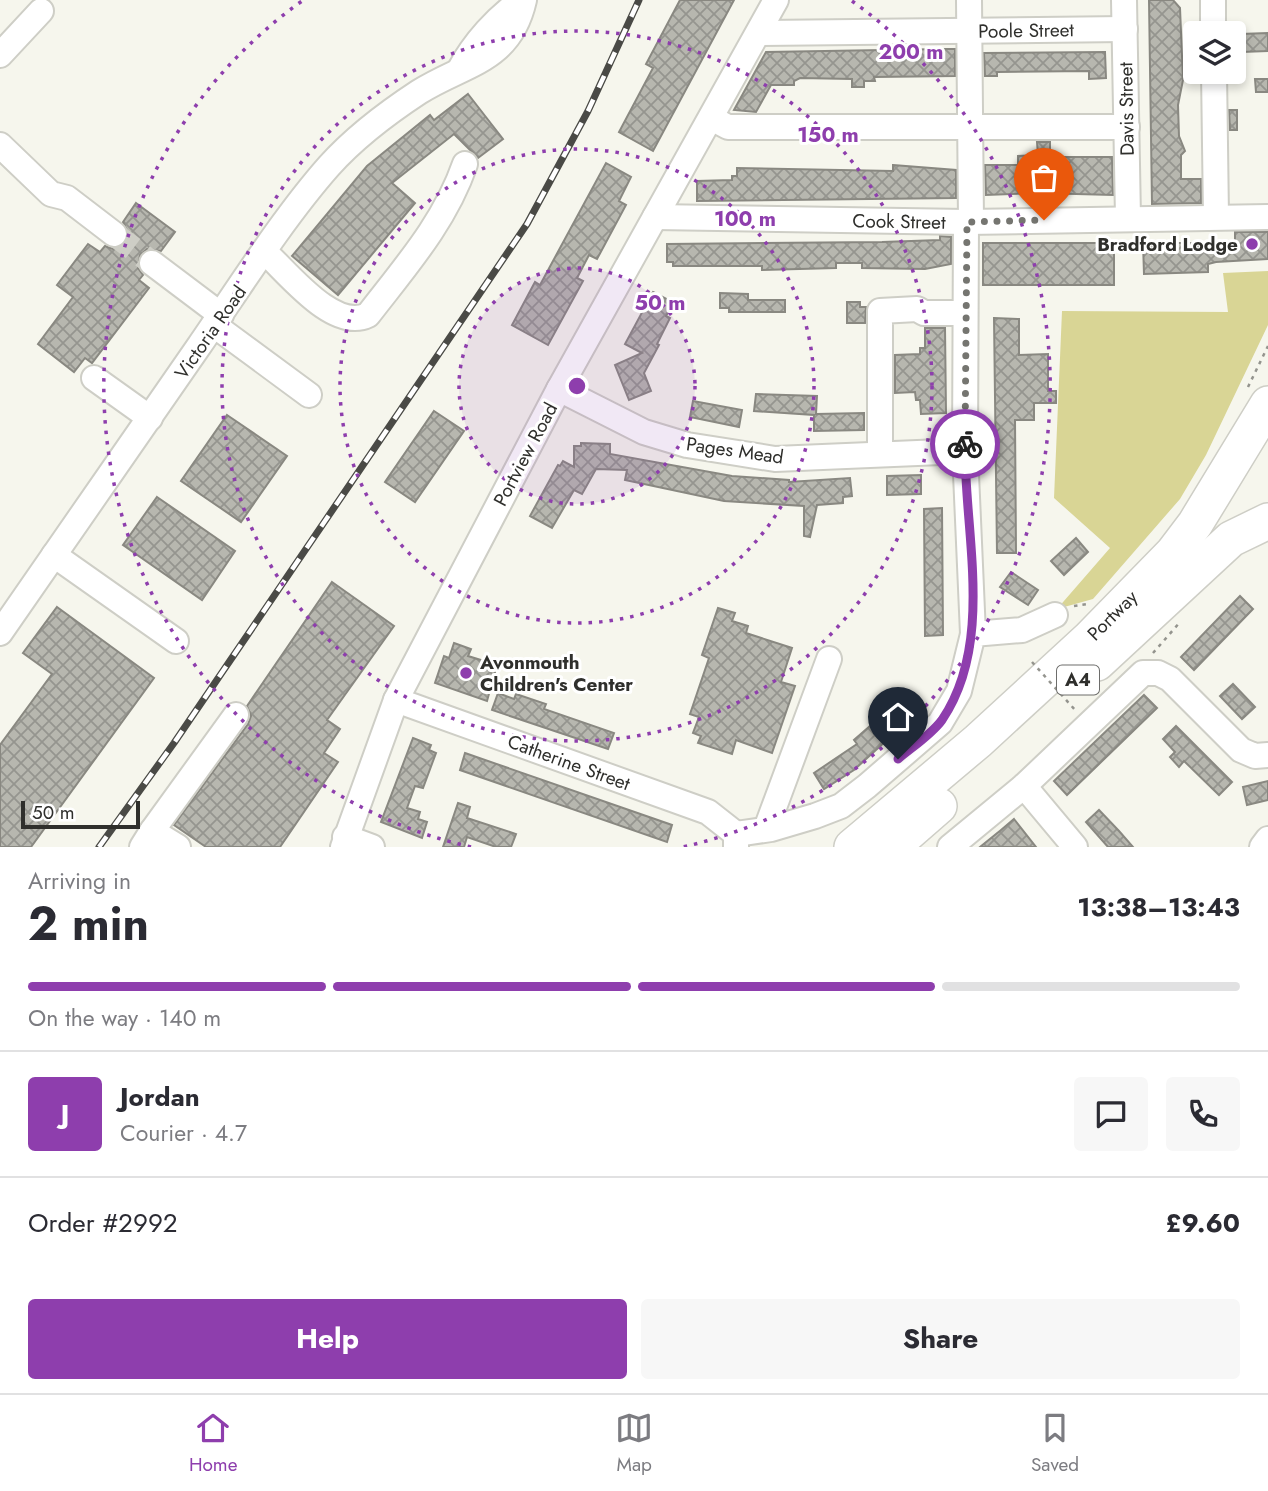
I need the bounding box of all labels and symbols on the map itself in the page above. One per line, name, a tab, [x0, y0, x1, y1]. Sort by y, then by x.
street label: Poole Street	[978, 16, 1075, 45]
text: 200 m	[878, 37, 944, 67]
street label: Davis Street	[1112, 61, 1141, 156]
text: 150 m	[797, 120, 859, 150]
pin	[1014, 148, 1074, 220]
text: 100 m	[714, 204, 776, 234]
street label: Cook Street	[852, 207, 946, 236]
place label: Bradford Lodge	[1097, 231, 1238, 258]
marker: Bradford Lodge	[1244, 236, 1260, 252]
street label: Victoria Road	[168, 280, 253, 385]
text: 50 m	[635, 288, 685, 318]
centre of rings	[565, 374, 589, 398]
street label: Portview Road	[487, 398, 564, 511]
courier	[930, 409, 1000, 479]
street label: Pages Mead	[684, 430, 785, 471]
street label: Portway	[1081, 584, 1144, 647]
place label: Avonmouth Children's Center	[479, 649, 633, 698]
marker: Avonmouth Children's Center	[458, 665, 474, 681]
road number: A4	[1057, 666, 1099, 694]
pin	[868, 687, 928, 759]
street label: Catherine Street	[504, 728, 634, 797]
scale bar	[21, 798, 140, 830]

